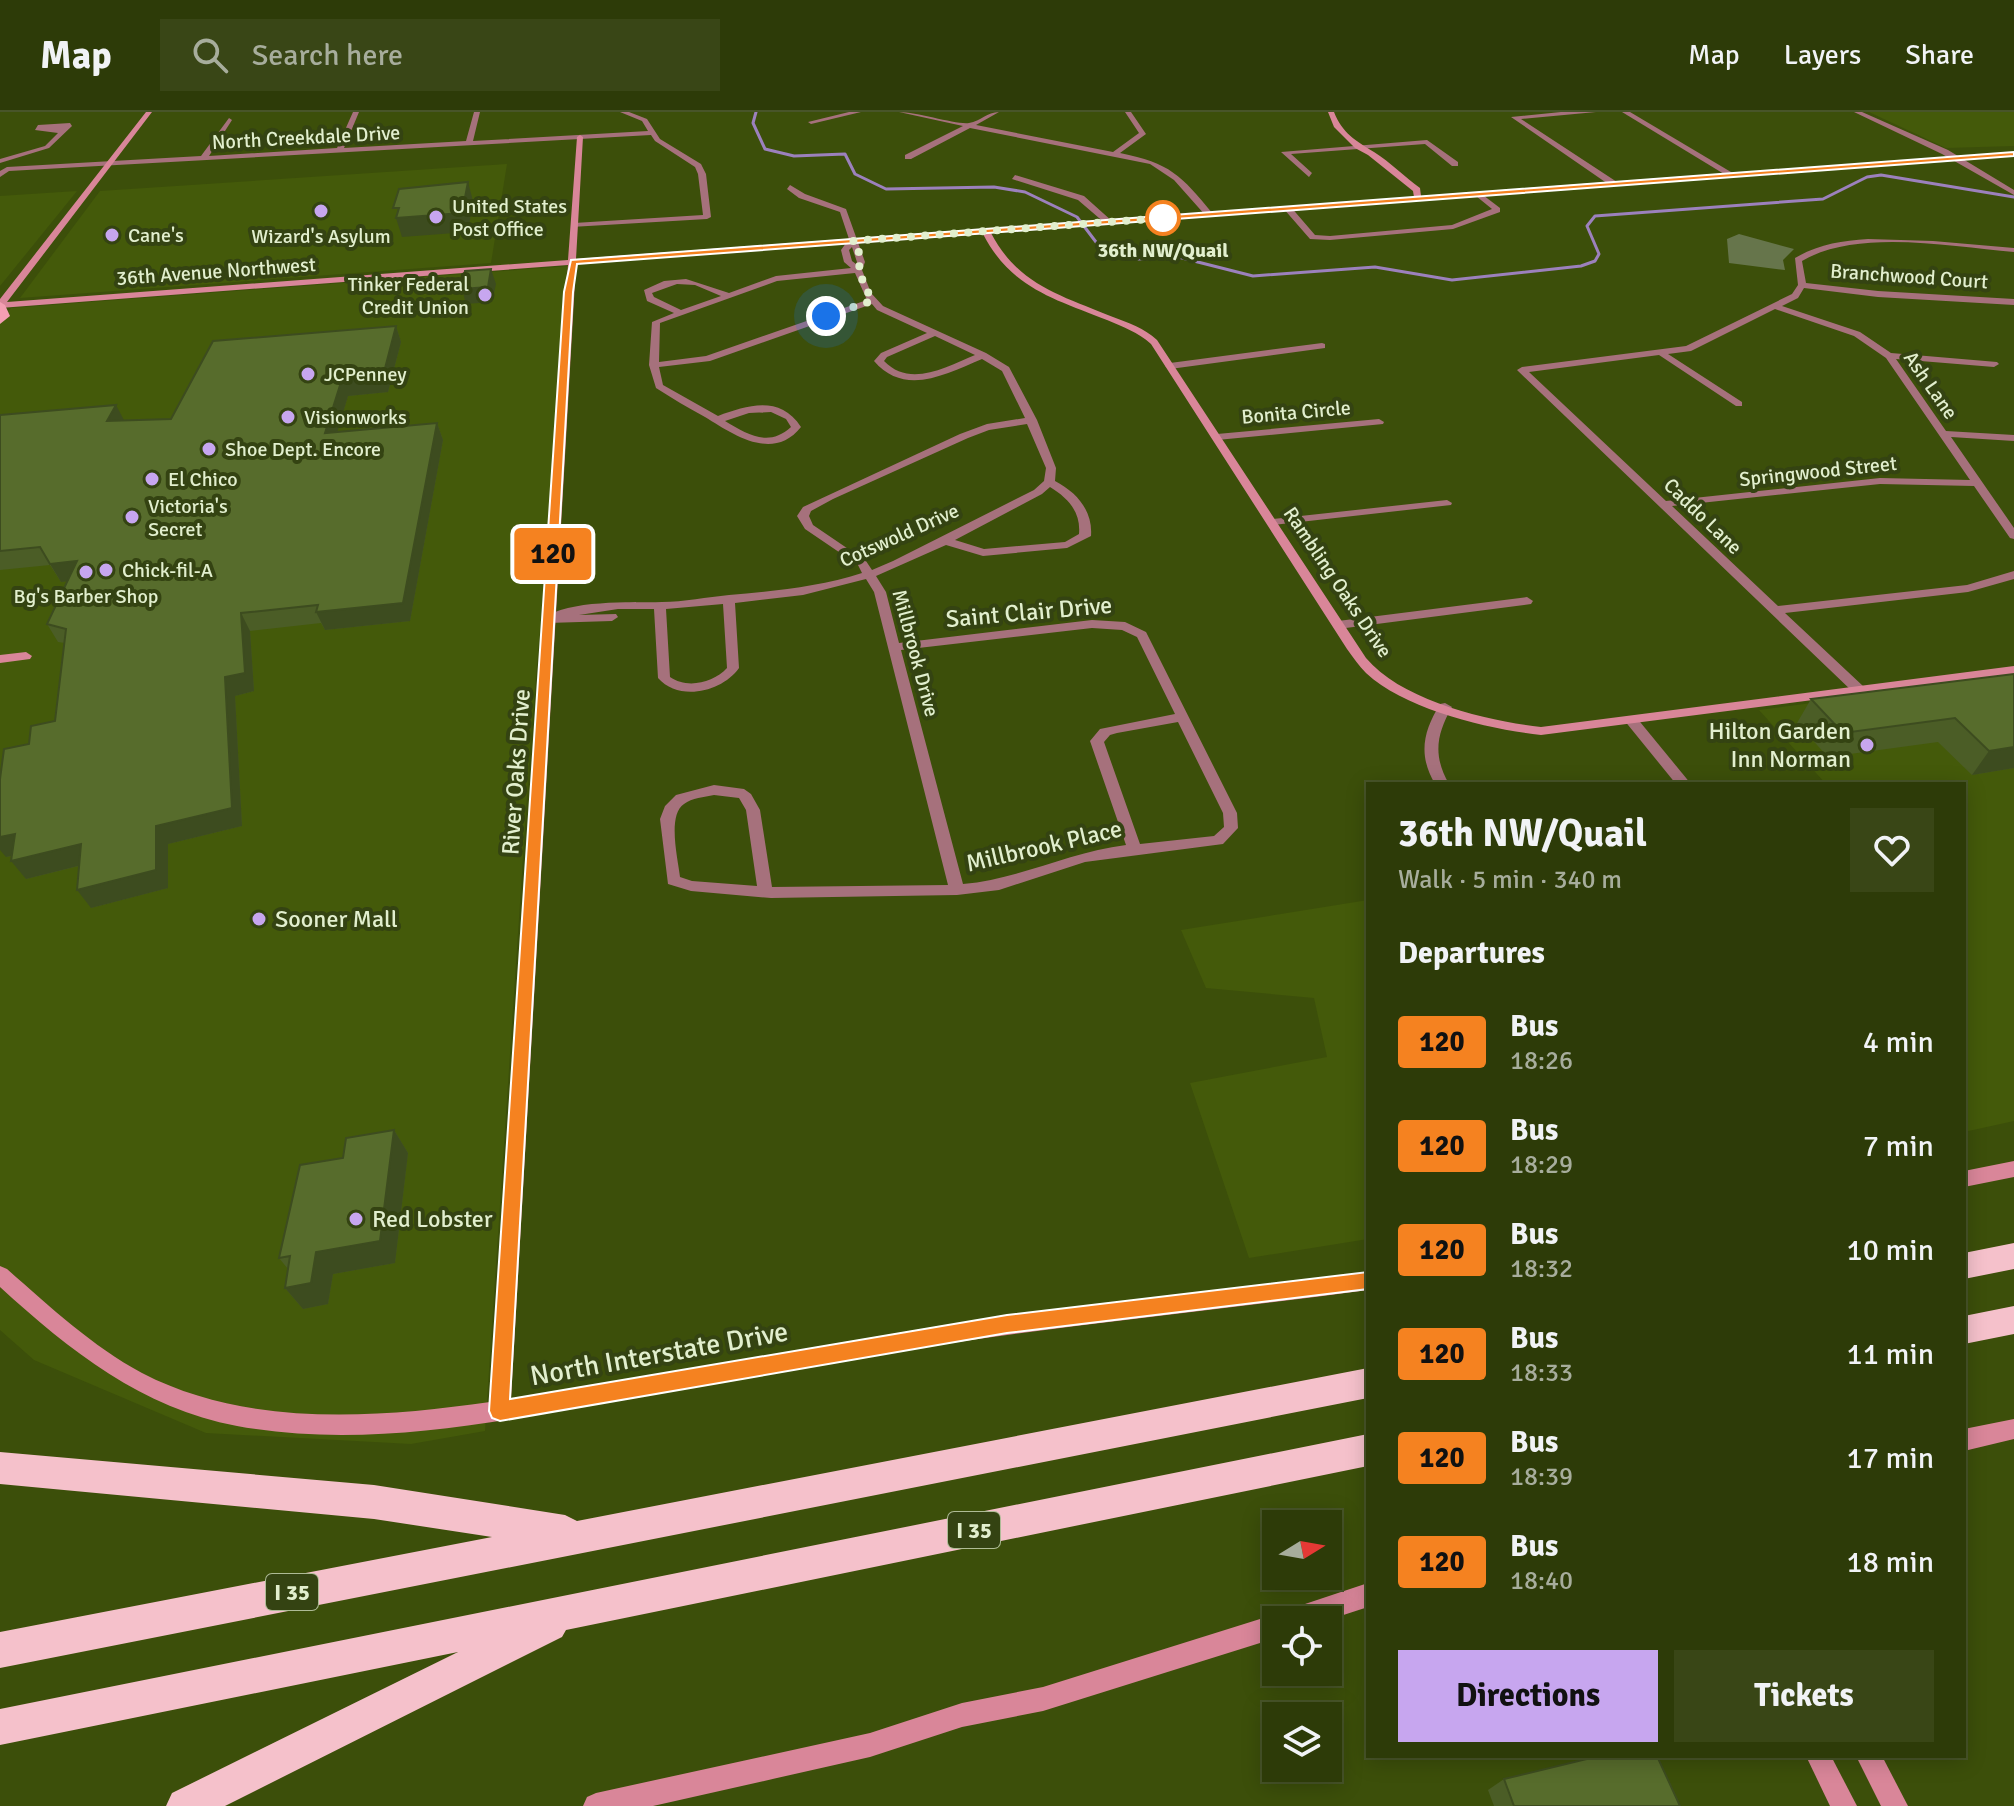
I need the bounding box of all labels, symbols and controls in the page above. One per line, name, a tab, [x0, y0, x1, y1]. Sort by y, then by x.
search box	[160, 19, 720, 91]
text: Map	[40, 32, 112, 79]
icon: search	[188, 33, 232, 77]
text: Search here	[252, 37, 403, 74]
text: Map	[1688, 38, 1740, 72]
text: Layers	[1784, 38, 1861, 72]
text: Share	[1905, 38, 1974, 72]
street label: North Creekdale Drive	[211, 120, 401, 155]
place label: United States Post Office	[452, 194, 567, 242]
marker: 36th NW/Quail	[1146, 201, 1180, 235]
marker: Wizard's Asylum	[312, 202, 330, 220]
marker: United States Post Office	[427, 208, 445, 226]
place label: Cane's	[128, 223, 184, 248]
place label: Wizard's Asylum	[251, 224, 391, 249]
marker: Cane's	[103, 226, 121, 244]
place label: 36th NW/Quail	[1097, 238, 1229, 263]
street label: 36th Avenue Northwest	[115, 252, 317, 291]
street label: Branchwood Court	[1829, 259, 1989, 294]
place label: Tinker Federal Credit Union	[348, 272, 469, 320]
marker: Tinker Federal Credit Union	[476, 286, 494, 304]
your location	[806, 296, 846, 336]
street label: Ash Lane	[1898, 346, 1963, 424]
place label: JCPenney	[324, 362, 407, 387]
marker: JCPenney	[299, 365, 317, 383]
street label: Bonita Circle	[1240, 395, 1352, 430]
place label: Visionworks	[304, 405, 407, 430]
marker: Visionworks	[279, 408, 297, 426]
place label: Shoe Dept. Encore	[225, 437, 381, 462]
marker: Shoe Dept. Encore	[200, 440, 218, 458]
street label: Springwood Street	[1738, 451, 1898, 492]
place label: El Chico	[168, 467, 238, 492]
marker: El Chico	[143, 470, 161, 488]
street label: Caddo Lane	[1658, 473, 1747, 560]
place label: Victoria's Secret	[148, 494, 228, 542]
street label: Cotswold Drive	[836, 498, 963, 573]
street label: Rambling Oaks Drive	[1278, 502, 1397, 662]
marker: Victoria's Secret	[123, 508, 141, 526]
line badge: 120	[507, 528, 599, 580]
text: 120	[530, 537, 576, 571]
place label: Chick-fil-A	[122, 558, 213, 583]
marker: Chick-fil-A	[97, 561, 115, 579]
marker: Bg's Barber Shop	[77, 563, 95, 581]
place label: Bg's Barber Shop	[14, 584, 158, 609]
street label: Millbrook Drive	[887, 587, 944, 719]
street label: Saint Clair Drive	[945, 590, 1113, 634]
street label: River Oaks Drive	[495, 688, 537, 856]
place label: Hilton Garden Inn Norman	[1709, 716, 1851, 774]
marker: Hilton Garden Inn Norman	[1858, 736, 1876, 754]
button: heart	[1850, 808, 1934, 892]
text: 36th NW/Quail	[1398, 810, 1647, 857]
street label: Millbrook Place	[963, 814, 1125, 878]
text: Walk · 5 min · 340 m	[1398, 864, 1622, 896]
place label: Sooner Mall	[275, 904, 398, 934]
marker: Sooner Mall	[250, 910, 268, 928]
text: Departures	[1398, 935, 1545, 972]
text: Bus	[1510, 1008, 1558, 1045]
text: 4 min	[1863, 1024, 1934, 1061]
text: 120	[1419, 1025, 1465, 1059]
text: 18:26	[1510, 1045, 1573, 1077]
text: Bus	[1510, 1112, 1558, 1149]
text: 7 min	[1863, 1128, 1934, 1165]
text: 120	[1419, 1129, 1465, 1163]
text: 18:29	[1510, 1149, 1573, 1181]
place label: Red Lobster	[372, 1204, 493, 1234]
marker: Red Lobster	[347, 1210, 365, 1228]
text: Bus	[1510, 1216, 1558, 1253]
text: 10 min	[1847, 1232, 1934, 1269]
text: 120	[1419, 1233, 1465, 1267]
text: 18:32	[1510, 1253, 1573, 1285]
street label: North Interstate Drive	[528, 1315, 791, 1393]
text: Bus	[1510, 1320, 1558, 1357]
text: 11 min	[1847, 1336, 1934, 1373]
text: 120	[1419, 1337, 1465, 1371]
text: 18:33	[1510, 1357, 1573, 1389]
text: Bus	[1510, 1424, 1558, 1461]
text: 17 min	[1847, 1440, 1934, 1477]
text: 120	[1419, 1441, 1465, 1475]
text: 18:39	[1510, 1461, 1573, 1493]
north arrow	[1262, 1510, 1342, 1590]
map controls	[1262, 1510, 1342, 1782]
road number: I 35	[948, 1512, 1000, 1548]
text: Bus	[1510, 1528, 1558, 1565]
text: 18 min	[1847, 1544, 1934, 1581]
text: 120	[1419, 1545, 1465, 1579]
text: 18:40	[1510, 1565, 1573, 1597]
road number: I 35	[266, 1574, 318, 1610]
button: locate	[1262, 1606, 1342, 1686]
button: Directions	[1398, 1650, 1658, 1742]
button: Tickets	[1674, 1650, 1934, 1742]
button: layers	[1262, 1702, 1342, 1782]

